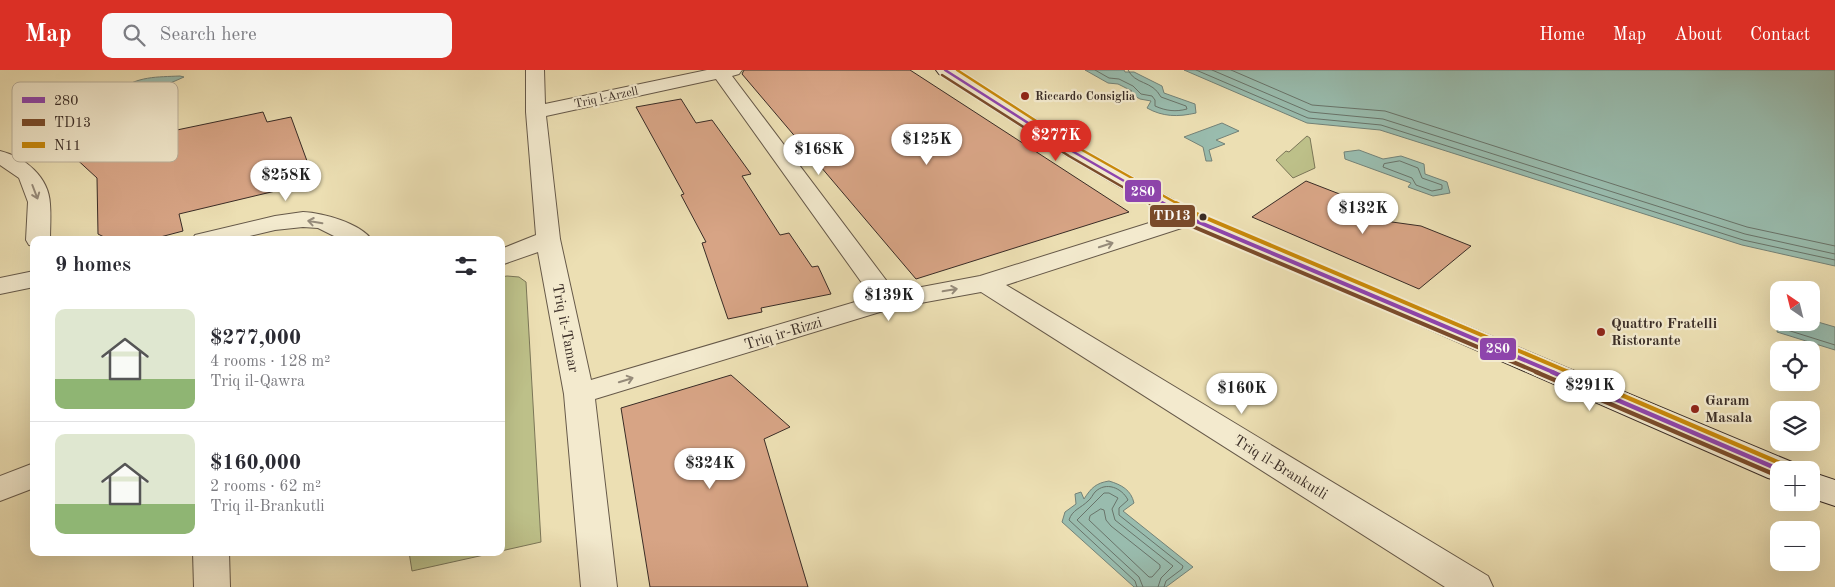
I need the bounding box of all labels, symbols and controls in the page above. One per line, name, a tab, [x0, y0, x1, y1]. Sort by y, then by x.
search box	[102, 13, 452, 58]
icon: search	[120, 21, 148, 49]
text: Map	[25, 23, 72, 47]
text: Search here	[160, 26, 257, 45]
text: Home	[1539, 26, 1585, 44]
text: Map	[1613, 26, 1646, 44]
text: About	[1674, 26, 1722, 44]
text: Contact	[1750, 26, 1810, 44]
legend	[12, 82, 178, 162]
street label: Triq l-Arzell	[573, 85, 639, 111]
marker: Riccardo Consiglia	[1019, 90, 1031, 102]
place label: Riccardo Consiglia	[1035, 91, 1135, 103]
text: 280	[54, 94, 78, 108]
text: TD13	[54, 116, 91, 130]
pin: $277K	[1021, 119, 1091, 162]
pin: $125K	[892, 124, 962, 166]
text: $277K	[1031, 128, 1081, 144]
text: $125K	[902, 132, 952, 148]
pin: $168K	[784, 134, 854, 176]
text: N11	[54, 139, 81, 153]
text: $168K	[794, 142, 844, 158]
pin: $258K	[251, 160, 321, 202]
text: $258K	[261, 168, 311, 184]
line badge: 280	[1124, 179, 1162, 203]
one-way arrow	[31, 184, 40, 199]
text: 280	[1131, 185, 1155, 199]
pin: $132K	[1328, 192, 1398, 235]
text: $132K	[1338, 201, 1388, 217]
line badge: TD13	[1149, 204, 1196, 228]
text: TD13	[1153, 209, 1191, 223]
unlabelled marker	[1198, 212, 1208, 222]
one-way arrow	[308, 216, 324, 226]
one-way arrow	[1098, 239, 1114, 249]
icon: filters	[452, 252, 480, 280]
text: 9 homes	[55, 255, 131, 276]
pin: $139K	[854, 280, 924, 322]
north arrow	[1770, 281, 1820, 331]
map controls	[1770, 281, 1820, 571]
street label: Triq it-Tamar	[549, 283, 581, 374]
one-way arrow	[942, 284, 958, 294]
text: $139K	[864, 288, 914, 304]
street label: Triq ir-Rizzi	[743, 316, 824, 353]
place label: Quattro Fratelli Ristorante	[1611, 317, 1717, 349]
marker: Quattro Fratelli Ristorante	[1595, 326, 1607, 338]
text: $277,000	[210, 328, 301, 349]
icon: home	[95, 329, 155, 389]
line badge: 280	[1479, 337, 1517, 361]
button: locate	[1770, 341, 1820, 391]
text: 280	[1486, 342, 1510, 356]
text: 4 rooms · 128 m²	[210, 354, 330, 370]
pin: $291K	[1555, 370, 1625, 412]
pin: $160K	[1207, 372, 1277, 415]
text: Triq il-Qawra	[210, 374, 305, 390]
one-way arrow	[617, 375, 633, 384]
text: $291K	[1565, 378, 1615, 394]
text: $160K	[1217, 381, 1267, 397]
place label: Garam Masala	[1705, 394, 1753, 426]
button: layers	[1770, 401, 1820, 451]
marker: Garam Masala	[1689, 403, 1701, 415]
street label: Triq il-Brankutli	[1231, 433, 1330, 503]
pin: $324K	[675, 448, 745, 490]
text: $160,000	[210, 453, 301, 474]
icon: home	[95, 454, 155, 514]
text: $324K	[685, 456, 735, 472]
button: +	[1770, 461, 1820, 511]
text: 2 rooms · 62 m²	[210, 479, 321, 495]
text: Triq il-Brankutli	[210, 499, 325, 515]
button: −	[1770, 521, 1820, 571]

